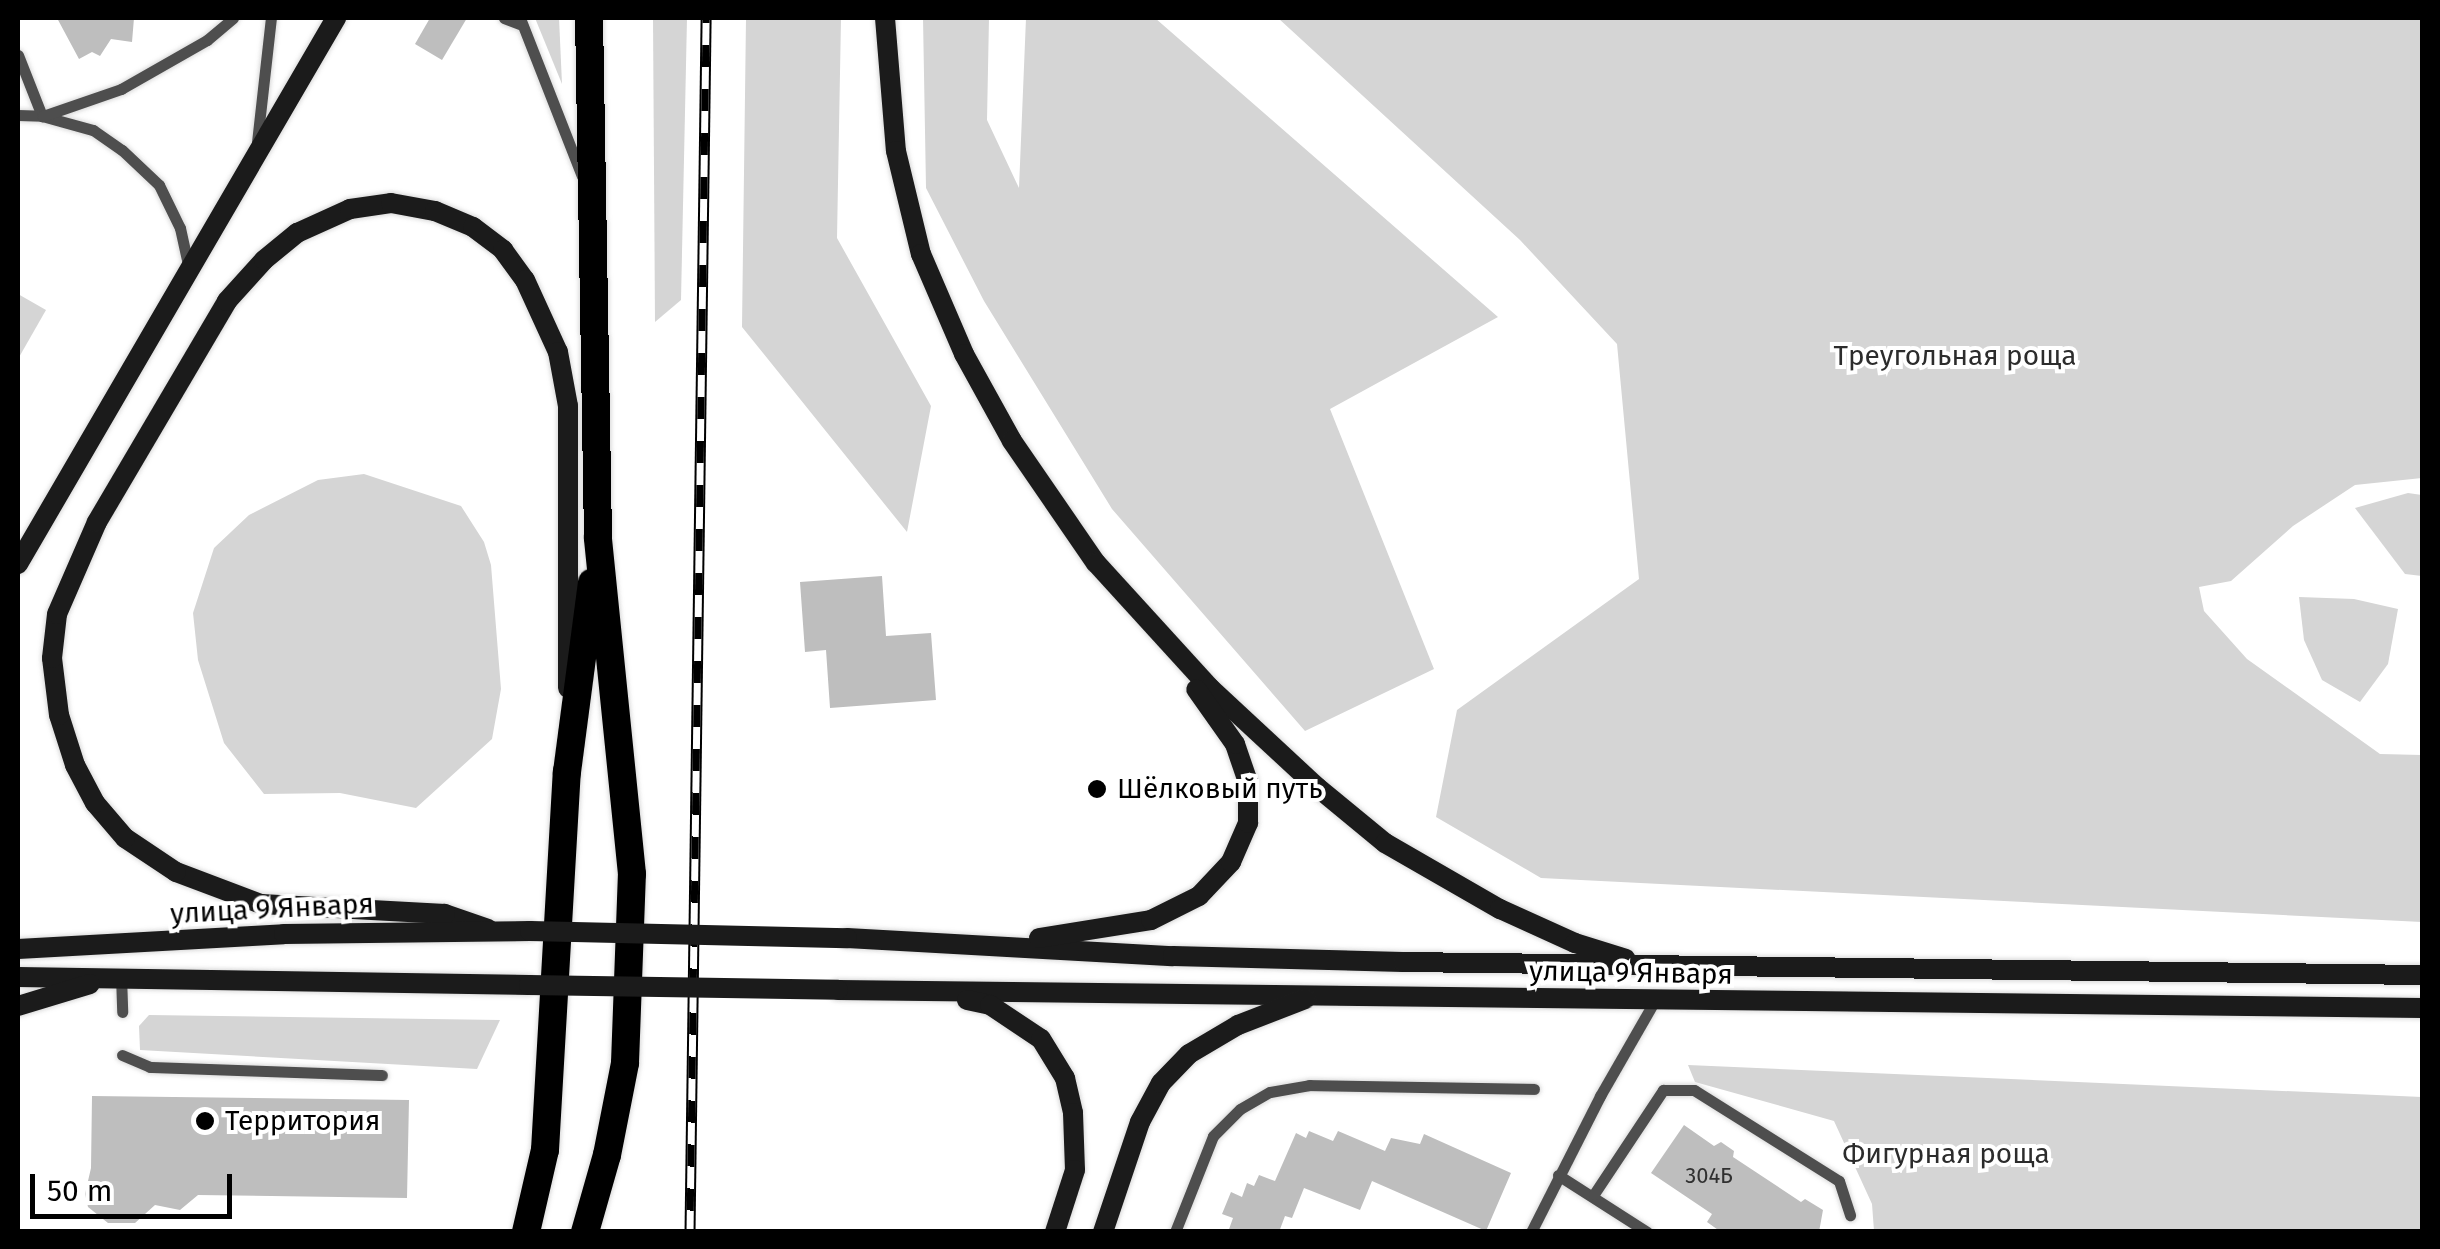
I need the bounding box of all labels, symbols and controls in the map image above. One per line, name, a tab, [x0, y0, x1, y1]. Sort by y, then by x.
park label: Треугольная роща	[1833, 339, 2077, 373]
place label: Шёлковый путь	[1117, 772, 1323, 806]
marker: Шёлковый путь	[1086, 778, 1108, 800]
street label: улица 9 Января	[169, 887, 375, 931]
street label: улица 9 Января	[1529, 954, 1733, 992]
place label: Территория	[225, 1104, 380, 1138]
marker: Территория	[194, 1110, 216, 1132]
park label: Фигурная роща	[1842, 1137, 2050, 1171]
scale bar	[35, 1154, 238, 1216]
house number: 304Б	[1685, 1163, 1733, 1189]
text: 50 m	[47, 1173, 112, 1209]

